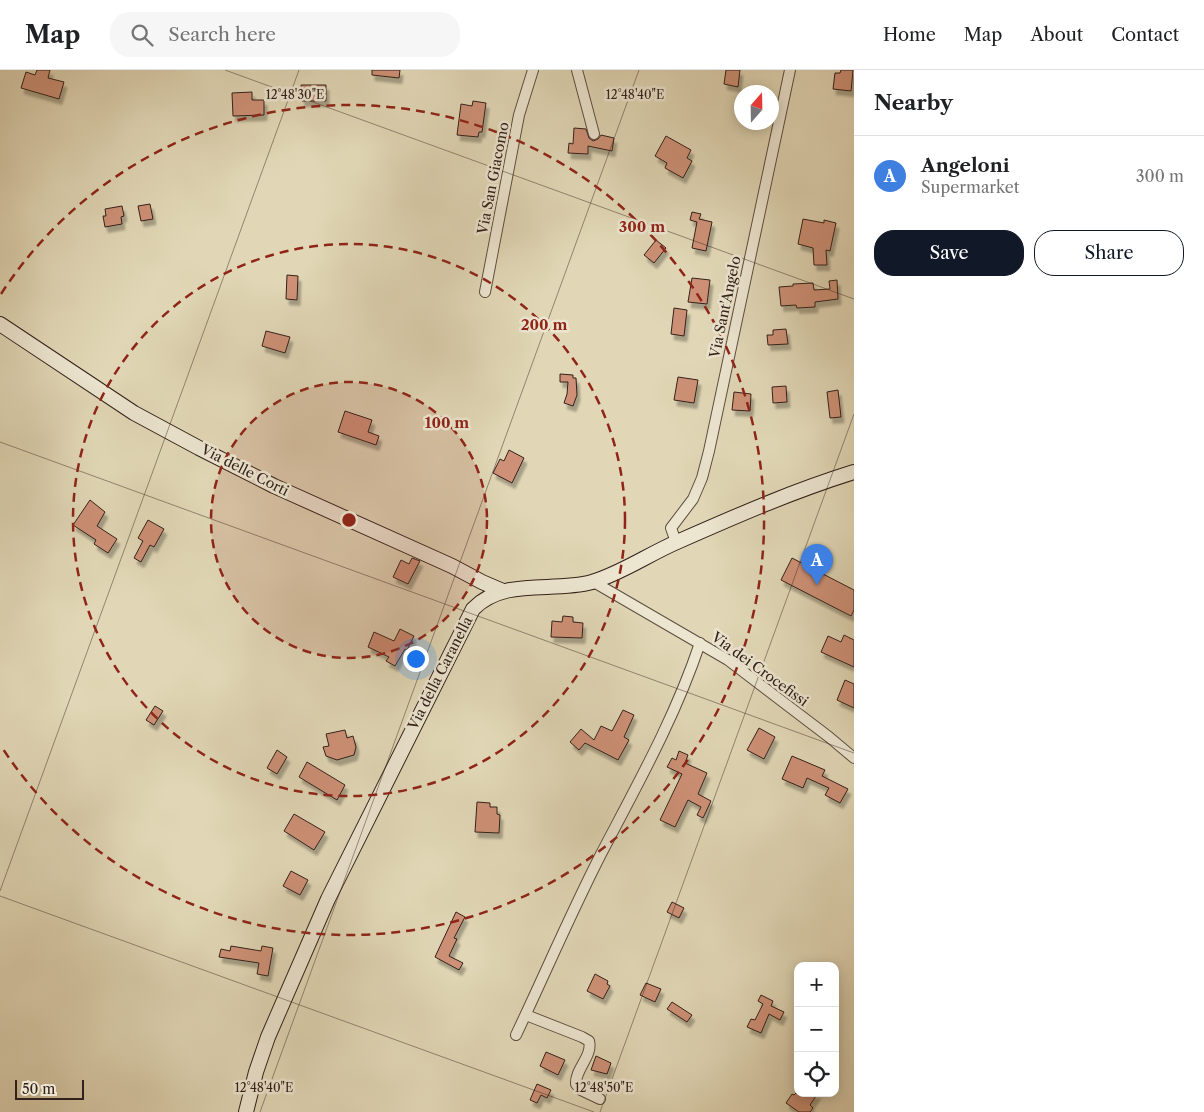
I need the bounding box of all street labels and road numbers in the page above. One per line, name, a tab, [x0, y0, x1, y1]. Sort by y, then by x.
street label: Via San Giacomo	[473, 120, 513, 237]
street label: Via Sant'Angelo	[705, 254, 745, 361]
street label: Via delle Corti	[197, 440, 292, 500]
street label: Via della Caranella	[403, 613, 477, 734]
street label: Via dei Crocefissi	[707, 627, 812, 710]

